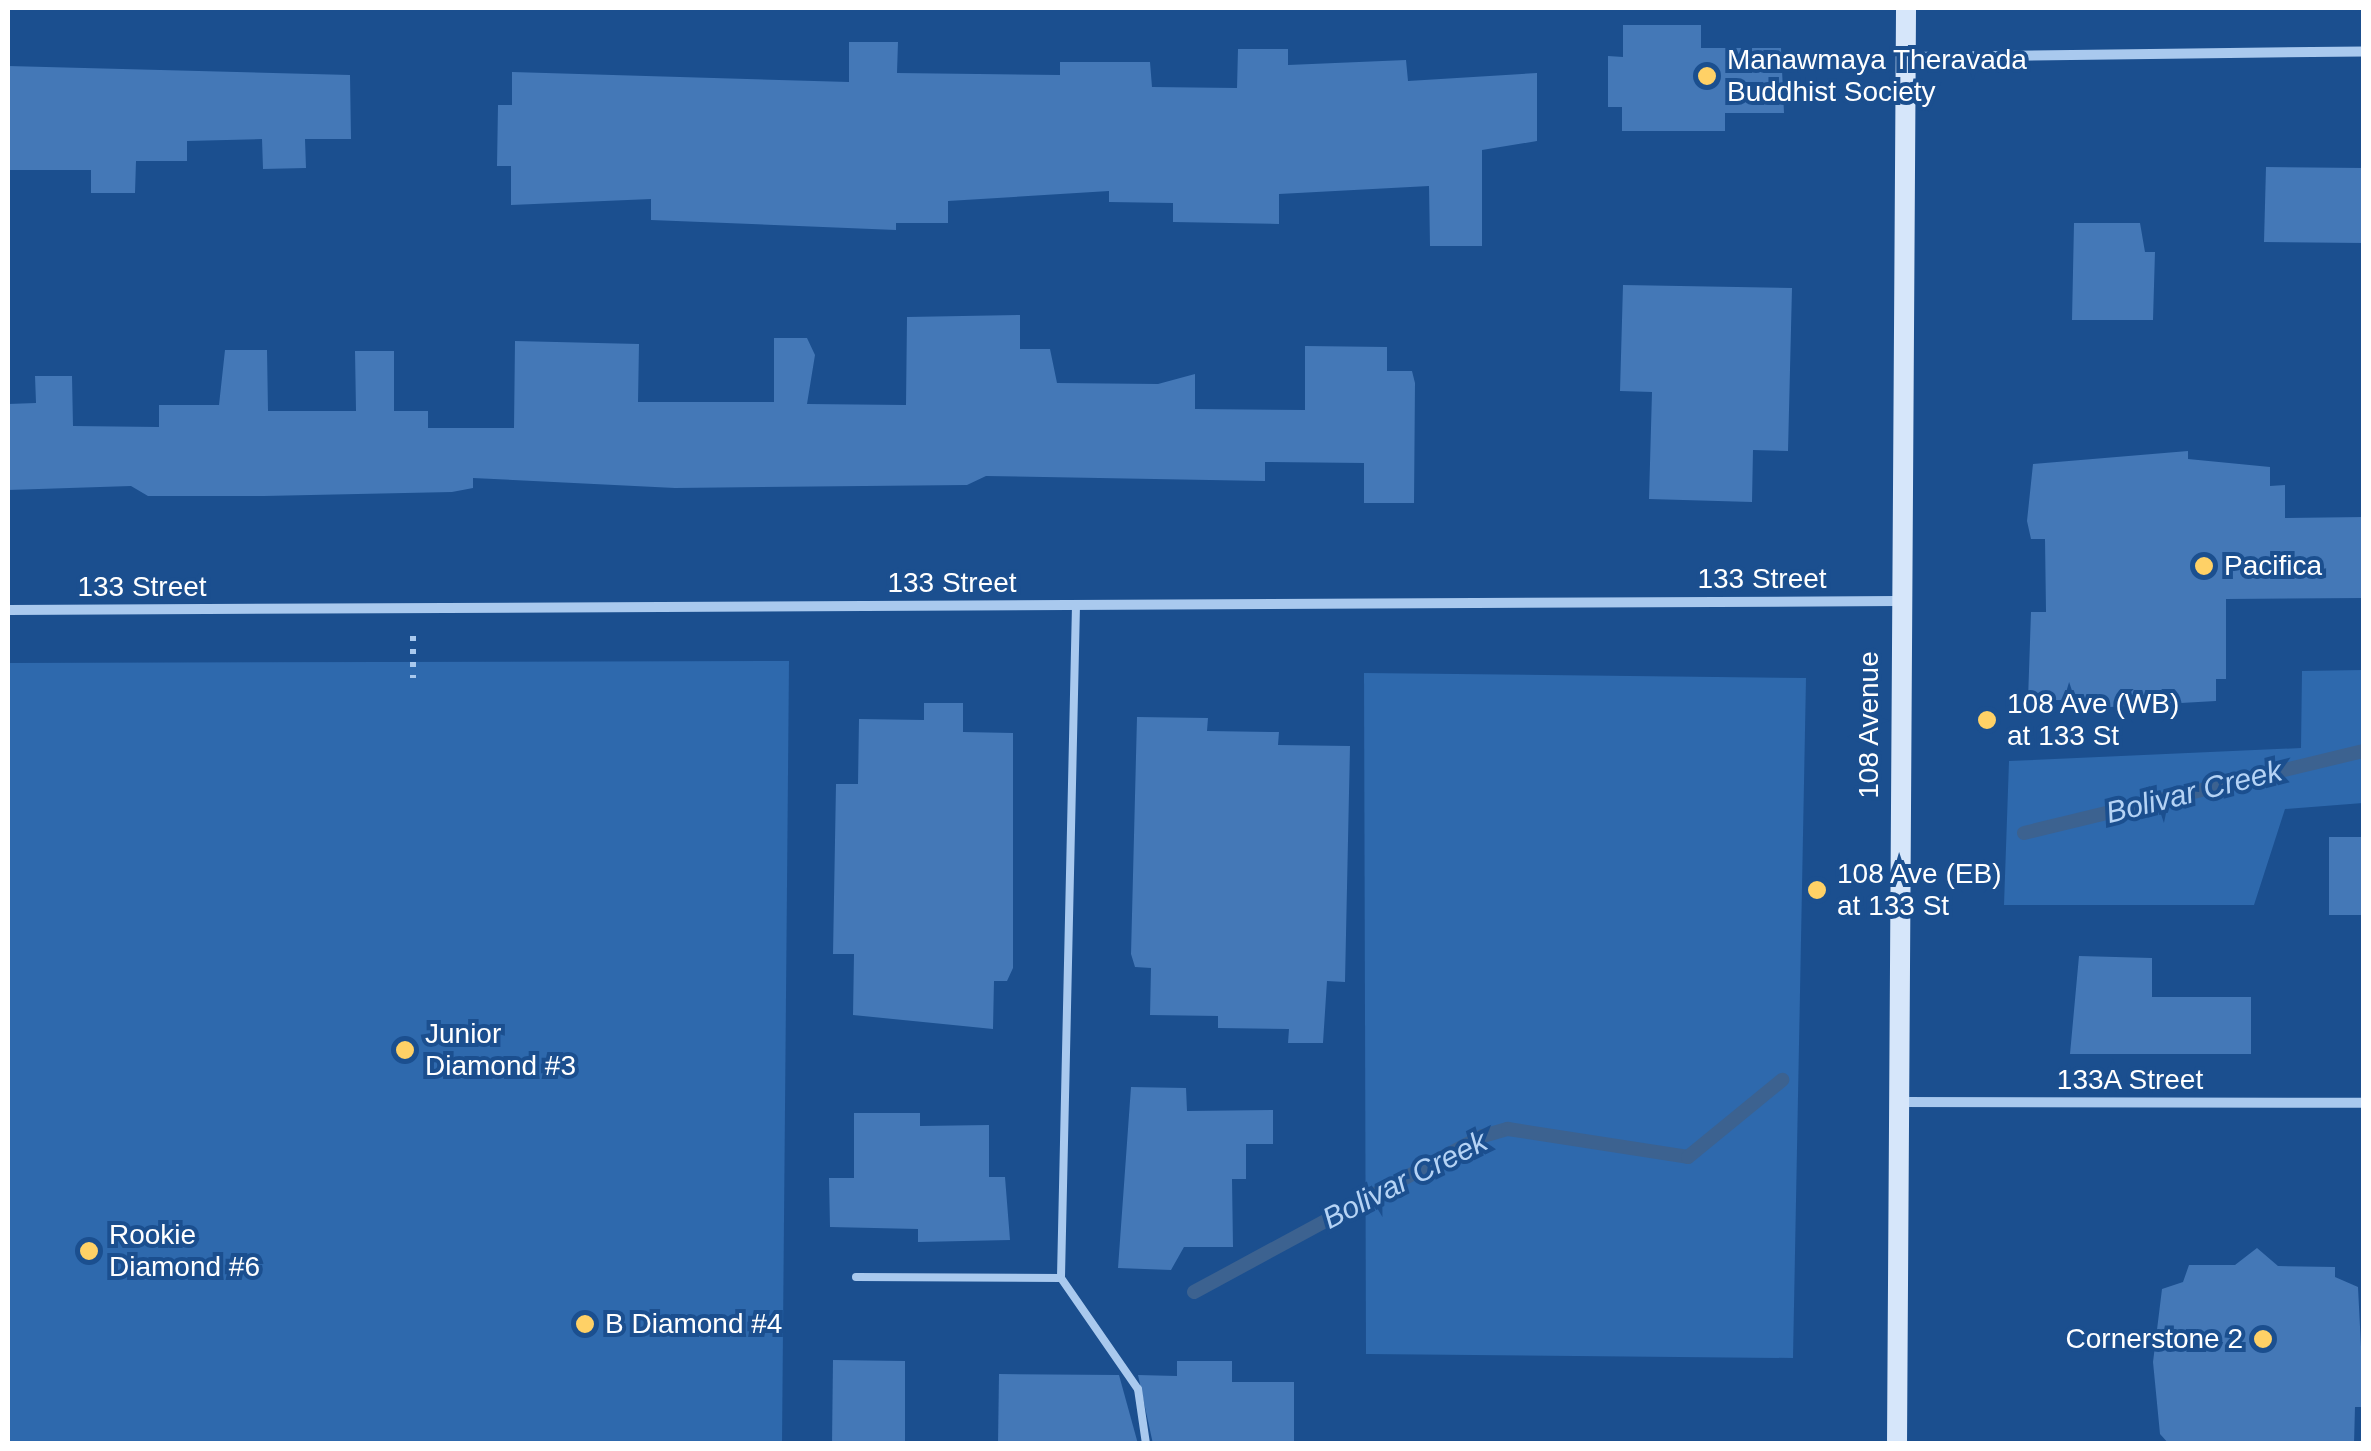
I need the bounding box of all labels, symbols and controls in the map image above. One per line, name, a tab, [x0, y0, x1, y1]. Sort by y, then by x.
place label: Manawmaya Theravada Buddhist Society	[1727, 43, 2027, 109]
marker: Manawmaya Theravada Buddhist Society	[1696, 65, 1718, 87]
place label: Pacifica	[2224, 549, 2322, 583]
marker: Pacifica	[2193, 555, 2215, 577]
street label: 133 Street	[1697, 562, 1827, 596]
street label: 133 Street	[887, 566, 1017, 600]
street label: 133 Street	[77, 570, 207, 604]
street label: 108 Avenue	[1852, 651, 1886, 799]
place label: 108 Ave (WB) at 133 St	[2007, 687, 2181, 753]
marker: 108 Ave (WB) at 133 St	[1976, 709, 1998, 731]
water label: Bolivar Creek	[2102, 753, 2286, 831]
place label: 108 Ave (EB) at 133 St	[1837, 857, 2003, 923]
marker: 108 Ave (EB) at 133 St	[1806, 879, 1828, 901]
place label: Junior Diamond #3	[425, 1017, 576, 1083]
marker: Junior Diamond #3	[394, 1039, 416, 1061]
street label: 133A Street	[2056, 1063, 2204, 1097]
water label: Bolivar Creek	[1317, 1123, 1493, 1237]
place label: Rookie Diamond #6	[109, 1218, 260, 1284]
marker: Rookie Diamond #6	[78, 1240, 100, 1262]
place label: B Diamond #4	[605, 1307, 782, 1341]
marker: B Diamond #4	[574, 1313, 596, 1335]
place label: Cornerstone 2	[2066, 1322, 2243, 1356]
marker: Cornerstone 2	[2252, 1328, 2274, 1350]

